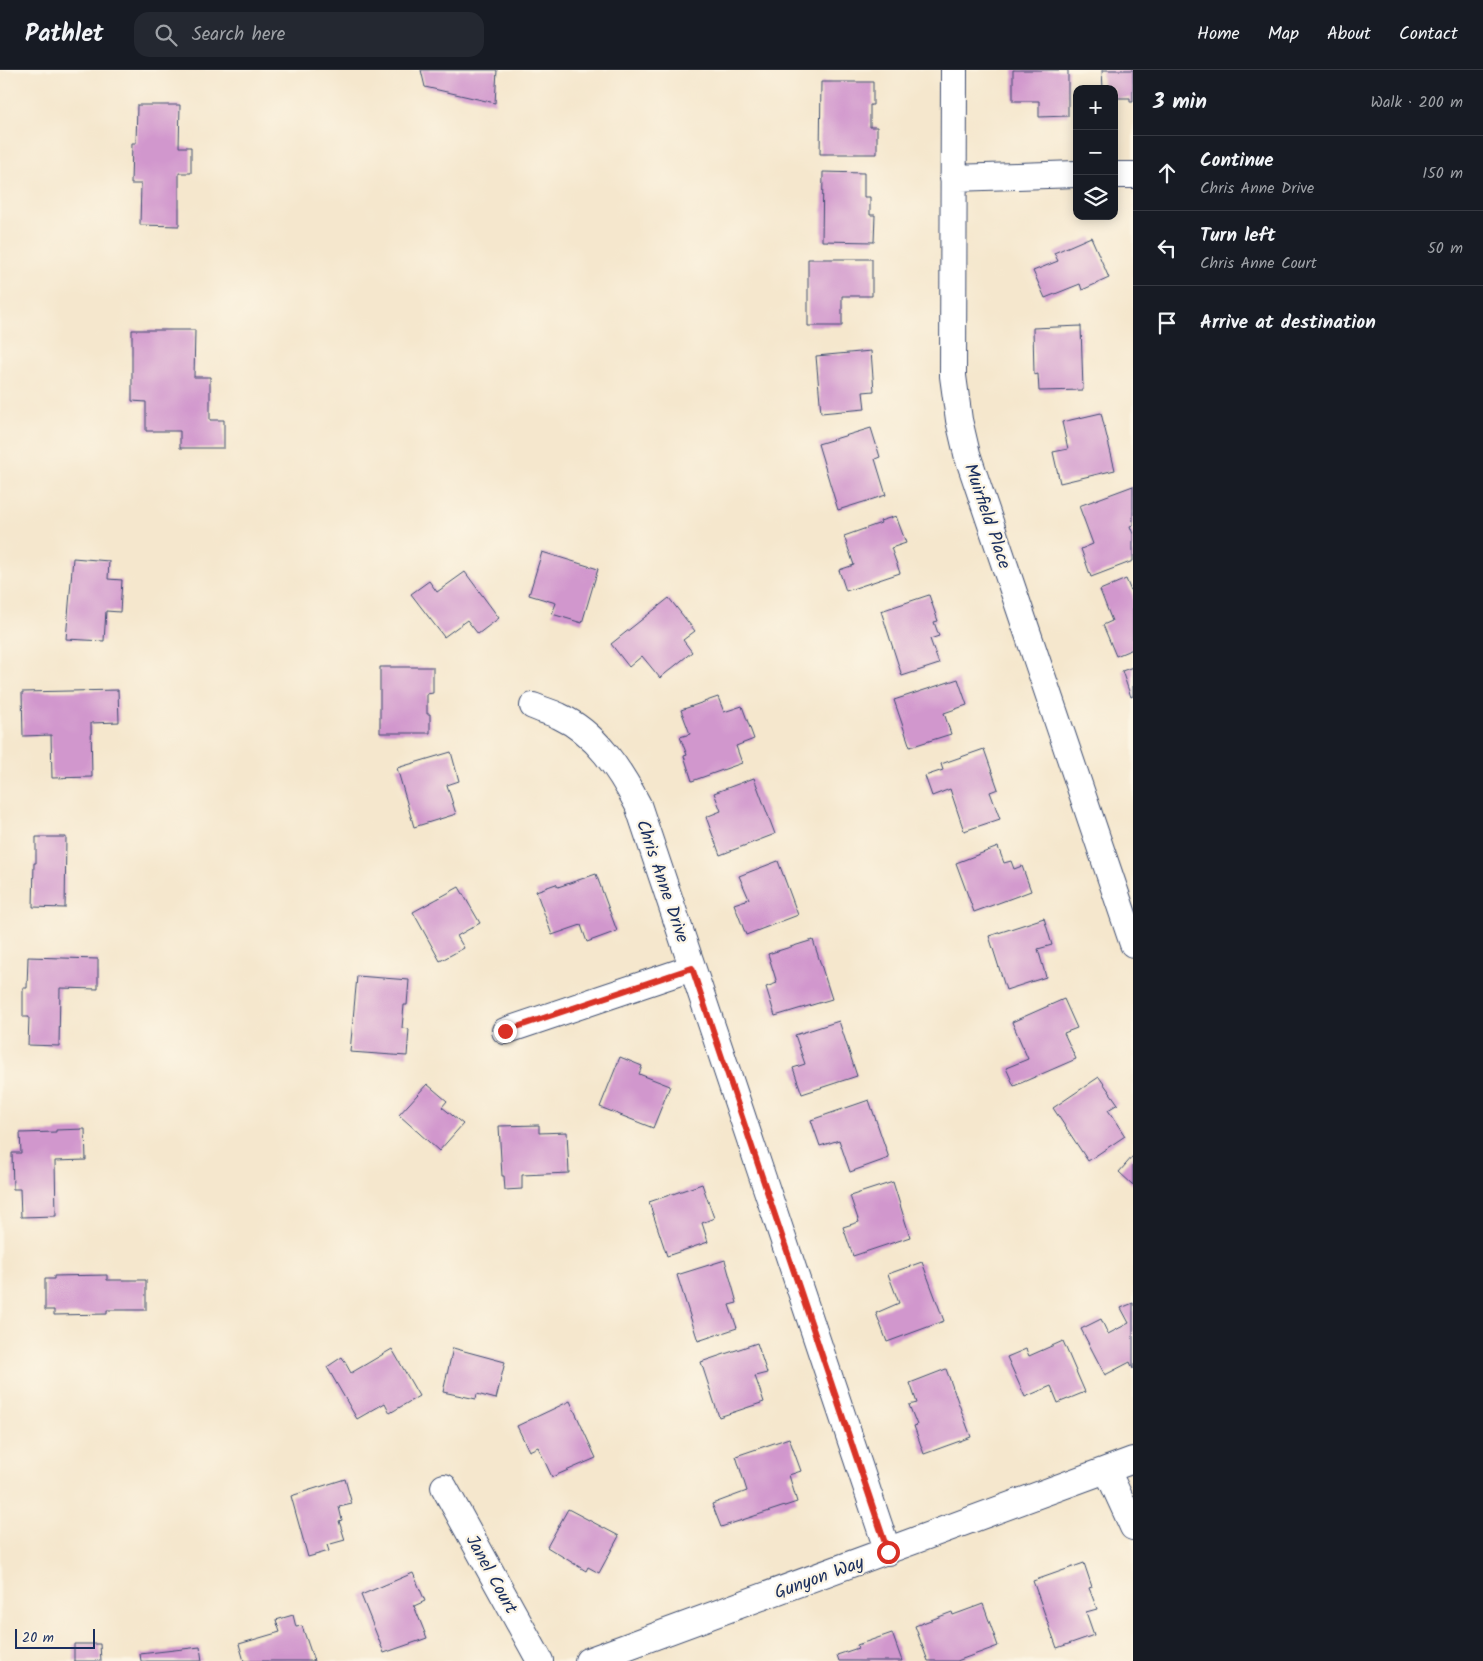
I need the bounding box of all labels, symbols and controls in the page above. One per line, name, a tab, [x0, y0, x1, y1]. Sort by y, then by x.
search box	[134, 12, 484, 57]
text: Pathlet	[25, 15, 104, 54]
text: Search here	[192, 20, 285, 50]
text: Home	[1197, 20, 1240, 49]
text: Map	[1268, 20, 1299, 49]
text: About	[1327, 20, 1371, 49]
text: Contact	[1399, 20, 1458, 49]
icon: search	[152, 21, 180, 49]
map controls	[1073, 85, 1118, 220]
button: +	[1073, 85, 1118, 130]
text: 3 min	[1153, 86, 1207, 119]
text: Walk · 200 m	[1370, 90, 1463, 115]
button: −	[1073, 130, 1118, 175]
text: Continue	[1200, 146, 1273, 176]
icon: ahead	[1153, 159, 1181, 187]
text: 150 m	[1422, 161, 1463, 186]
button: layers	[1073, 175, 1118, 220]
text: Chris Anne Drive	[1200, 176, 1314, 201]
text: Turn left	[1200, 221, 1275, 251]
icon: left	[1153, 234, 1181, 262]
text: 50 m	[1427, 236, 1463, 261]
text: Chris Anne Court	[1200, 251, 1317, 276]
text: Arrive at destination	[1200, 308, 1376, 338]
icon: arrive	[1153, 309, 1181, 337]
street label: Muirfield Place	[955, 460, 1018, 573]
street label: Chris Anne Drive	[627, 816, 696, 947]
route end	[494, 1020, 517, 1043]
street label: Janel Court	[457, 1530, 525, 1621]
route start	[877, 1541, 900, 1564]
street label: Gunyon Way	[771, 1549, 869, 1608]
scale bar	[15, 1626, 95, 1649]
text: 20 m	[22, 1627, 54, 1649]

